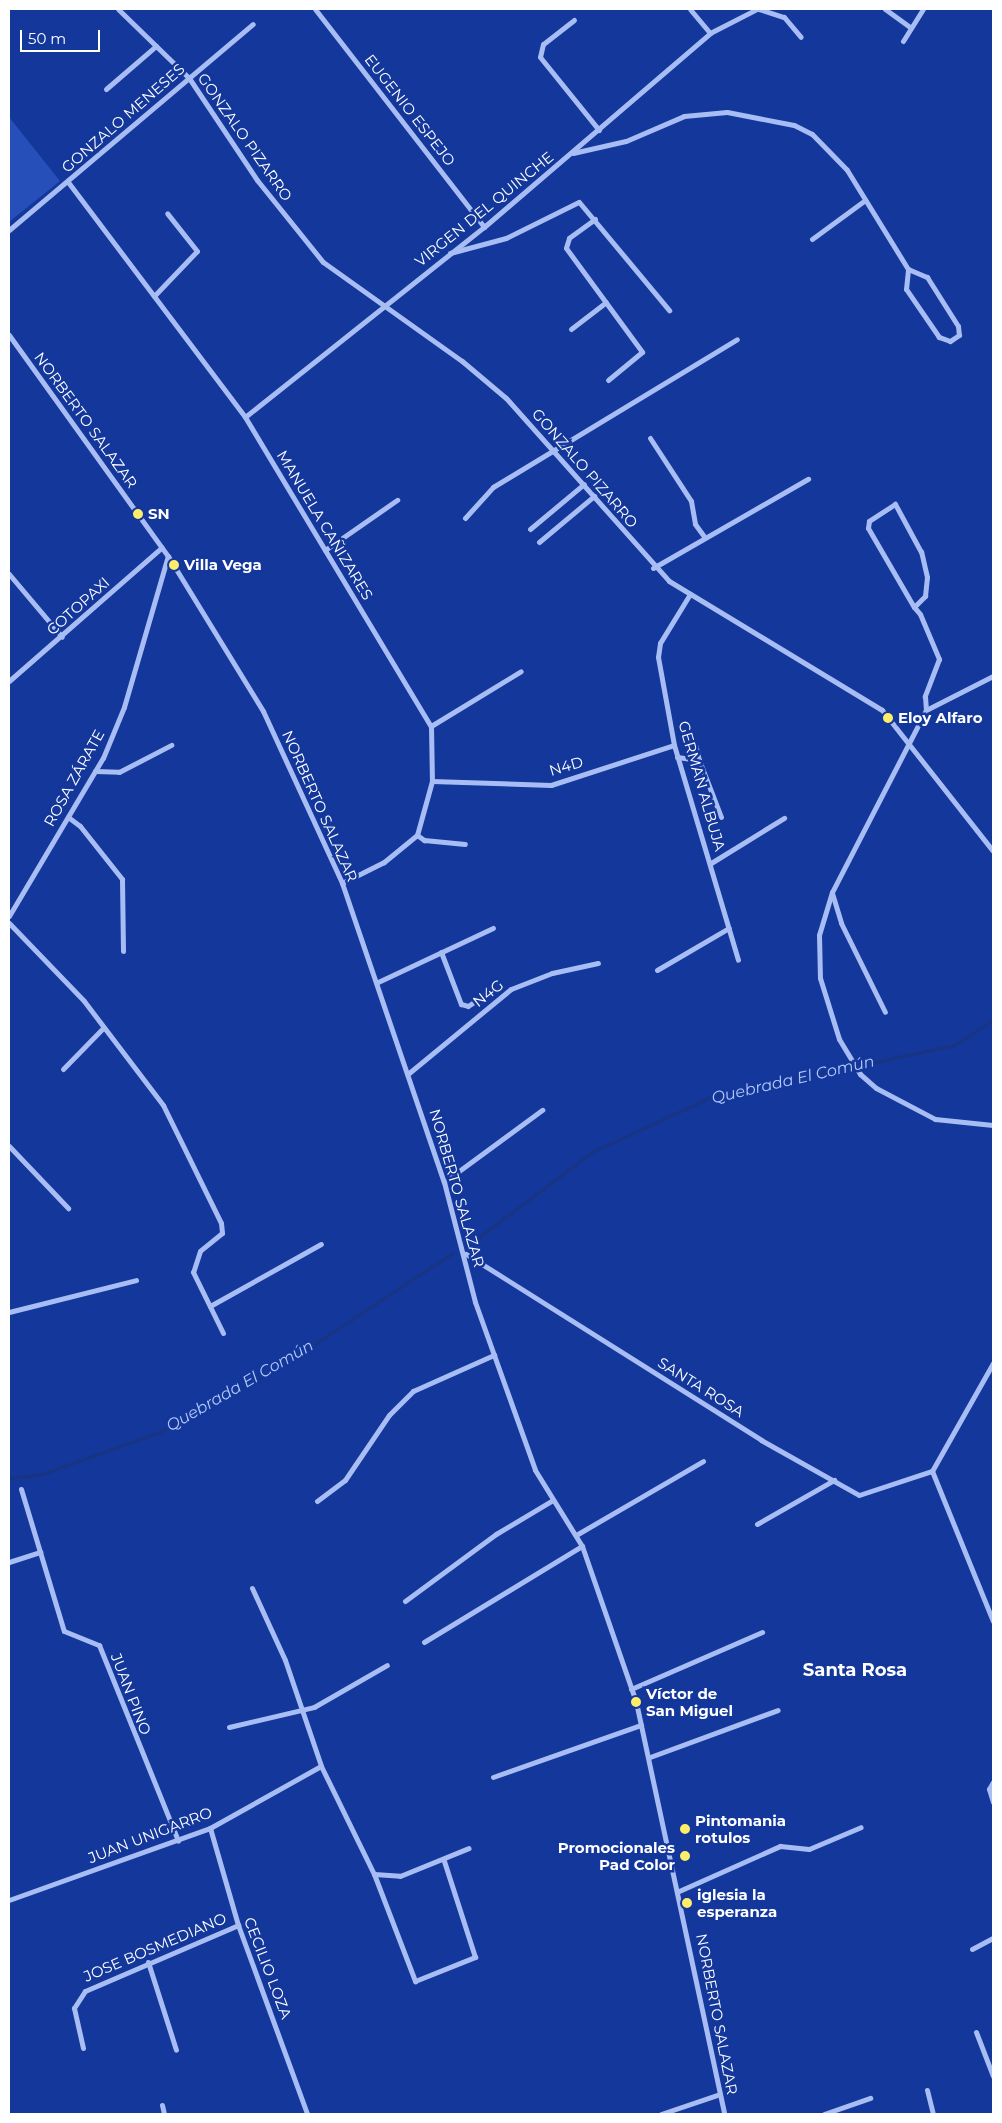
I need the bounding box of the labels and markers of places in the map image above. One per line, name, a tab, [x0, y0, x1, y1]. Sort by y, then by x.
place label: SN	[148, 505, 170, 523]
marker: SN	[132, 508, 144, 520]
place label: Villa Vega	[184, 556, 262, 574]
marker: Villa Vega	[168, 559, 180, 571]
place label: Eloy Alfaro	[898, 709, 982, 727]
marker: Eloy Alfaro	[882, 712, 894, 724]
place label: Víctor de San Miguel	[646, 1684, 733, 1719]
marker: Víctor de San Miguel	[630, 1696, 642, 1708]
place label: Pintomania rotulos	[695, 1811, 786, 1846]
marker: Pintomania rotulos	[679, 1823, 691, 1835]
place label: Promocionales Pad Color	[558, 1838, 675, 1873]
marker: Promocionales Pad Color	[679, 1850, 691, 1862]
place label: iglesia la esperanza	[697, 1885, 777, 1920]
marker: iglesia la esperanza	[681, 1897, 693, 1909]

